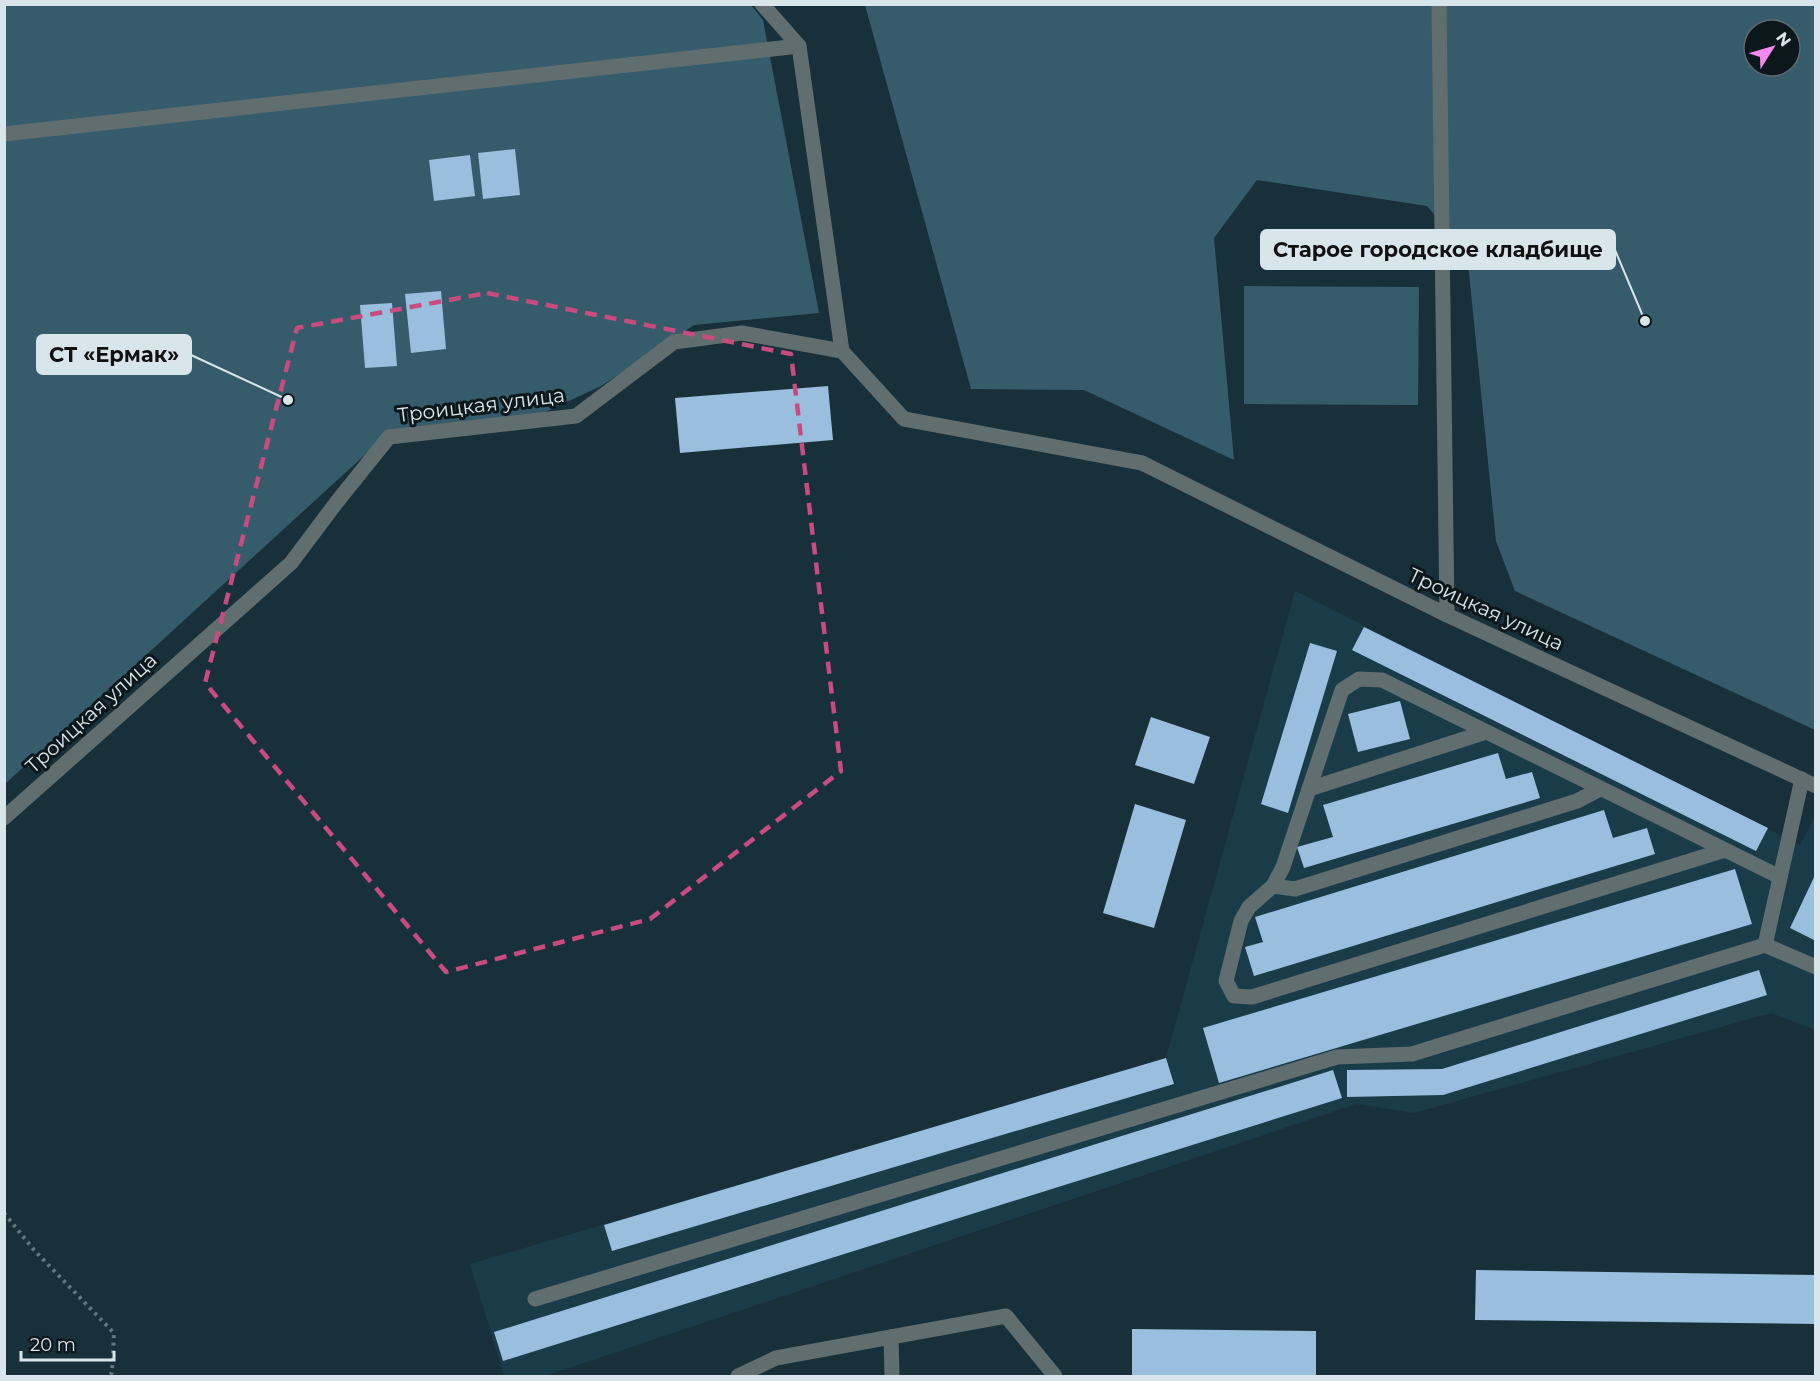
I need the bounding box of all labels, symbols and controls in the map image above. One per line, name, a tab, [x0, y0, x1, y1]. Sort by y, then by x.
north arrow	[1742, 18, 1802, 78]
text: N	[1772, 28, 1795, 50]
callout: Старое городское кладбище	[1261, 230, 1615, 269]
text: Старое городское кладбище	[1273, 237, 1603, 262]
callout: СТ «Ермак»	[37, 335, 191, 374]
text: СТ «Ермак»	[49, 342, 179, 367]
street label: Троицкая улица	[396, 383, 566, 427]
street label: Троицкая улица	[1405, 563, 1567, 655]
street label: Троицкая улица	[20, 648, 162, 778]
scale bar	[21, 1324, 114, 1362]
text: 20 m	[30, 1334, 76, 1356]

